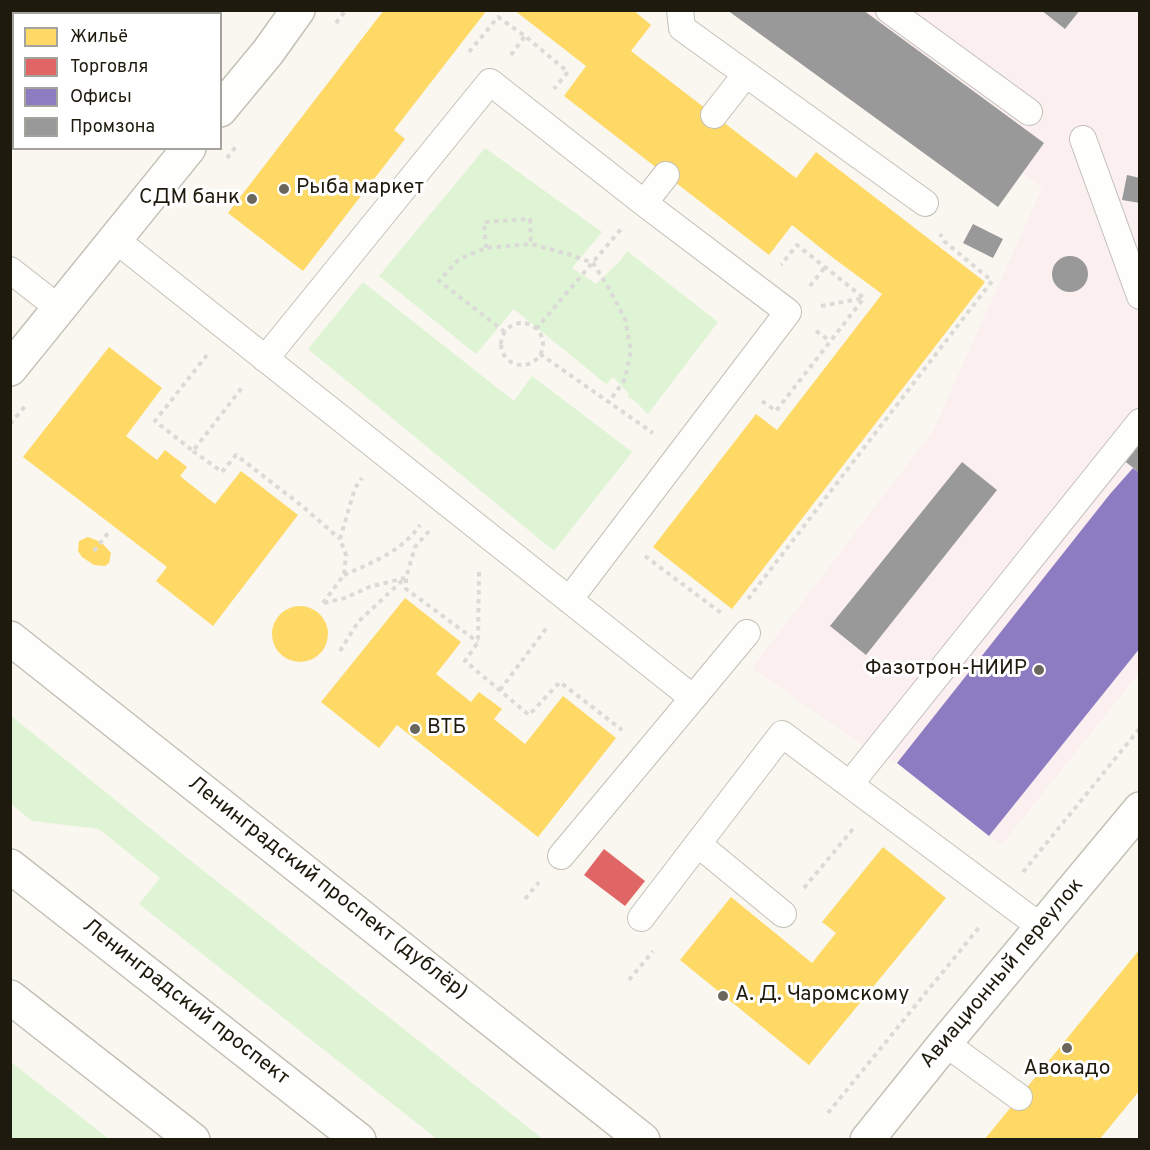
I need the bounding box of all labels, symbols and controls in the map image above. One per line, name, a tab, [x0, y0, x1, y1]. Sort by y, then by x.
legend	[12, 12, 222, 150]
text: Жильё	[70, 26, 128, 49]
text: Торговля	[70, 56, 148, 79]
text: Офисы	[70, 86, 132, 109]
text: Промзона	[70, 116, 155, 139]
place label: Рыба маркет	[296, 176, 424, 202]
marker: Рыба маркет	[277, 182, 291, 196]
place label: СДМ банк	[139, 186, 240, 212]
marker: СДМ банк	[245, 192, 259, 206]
place label: Фазотрон-НИИР	[865, 657, 1027, 683]
marker: Фазотрон-НИИР	[1032, 663, 1046, 677]
place label: ВТБ	[427, 716, 466, 742]
marker: ВТБ	[408, 722, 422, 736]
street label: Ленинградский проспект (дублёр)	[182, 772, 472, 1006]
street label: Авиационный переулок	[916, 874, 1090, 1074]
street label: Ленинградский проспект	[76, 914, 294, 1092]
place label: А. Д. Чаромскому	[735, 983, 909, 1009]
marker: А. Д. Чаромскому	[716, 989, 730, 1003]
marker: Авокадо	[1060, 1041, 1074, 1055]
place label: Авокадо	[1024, 1057, 1110, 1083]

